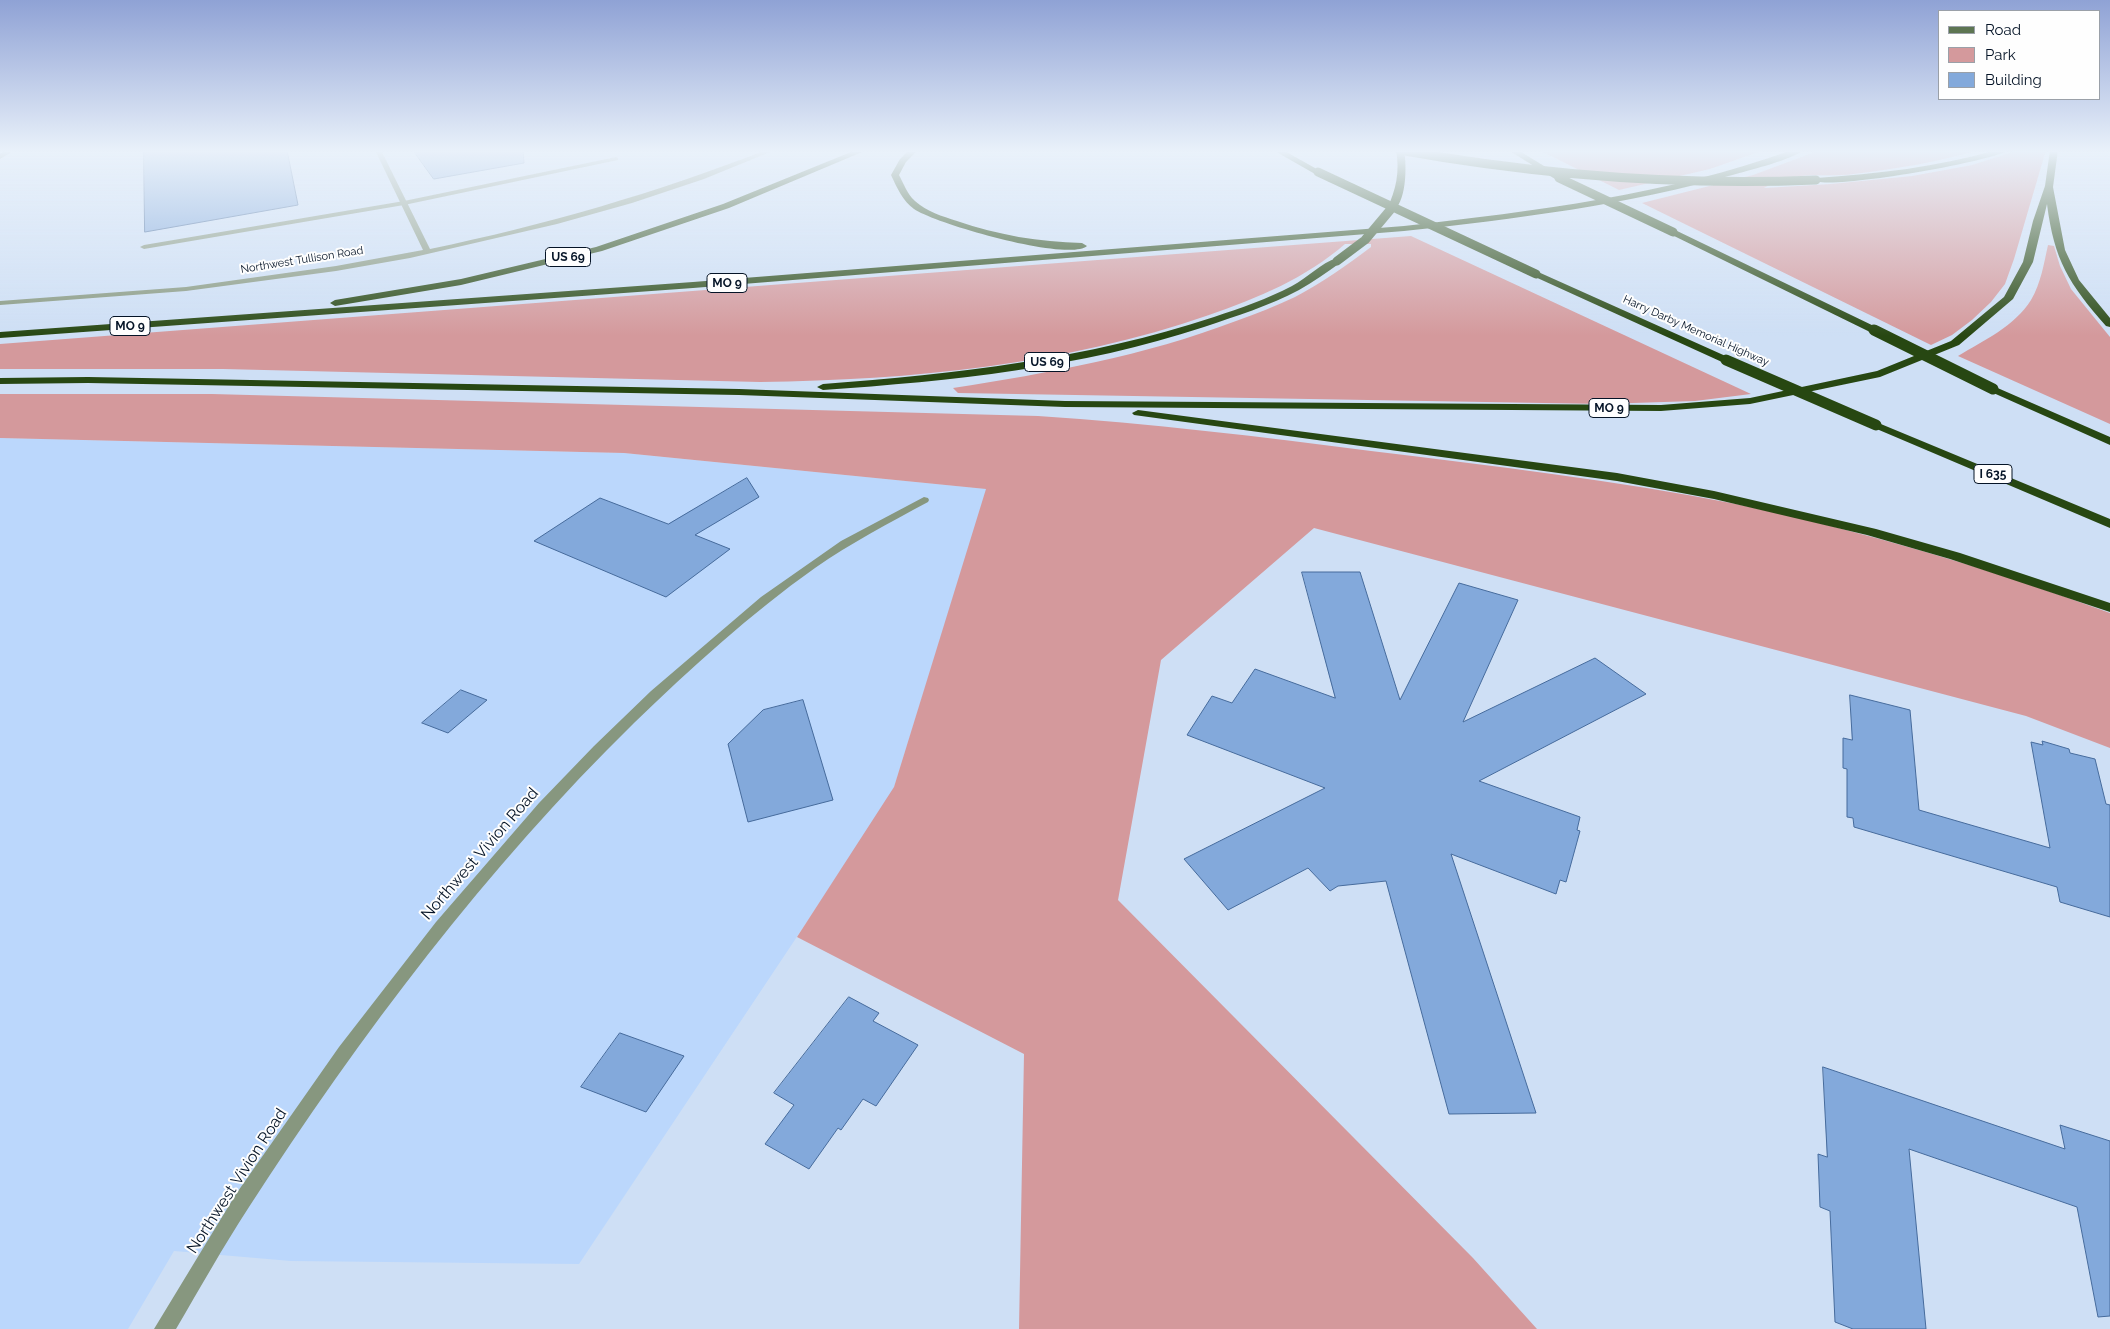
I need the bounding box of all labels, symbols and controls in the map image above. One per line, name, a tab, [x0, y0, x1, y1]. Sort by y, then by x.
legend	[1938, 10, 2100, 100]
text: Road	[1985, 21, 2021, 39]
text: Park	[1985, 46, 2016, 64]
text: Building	[1985, 71, 2042, 89]
street label: Northwest Tullison Road	[240, 244, 364, 276]
road number: US 69	[546, 248, 590, 266]
road number: MO 9	[707, 274, 747, 292]
street label: Harry Darby Memorial Highway	[1621, 293, 1771, 369]
road number: MO 9	[110, 316, 150, 336]
road number: US 69	[1024, 352, 1070, 372]
road number: MO 9	[1589, 398, 1629, 418]
road number: I 635	[1974, 464, 2012, 484]
street label: Northwest Vivion Road	[417, 784, 543, 924]
street label: Northwest Vivion Road	[183, 1105, 291, 1257]

